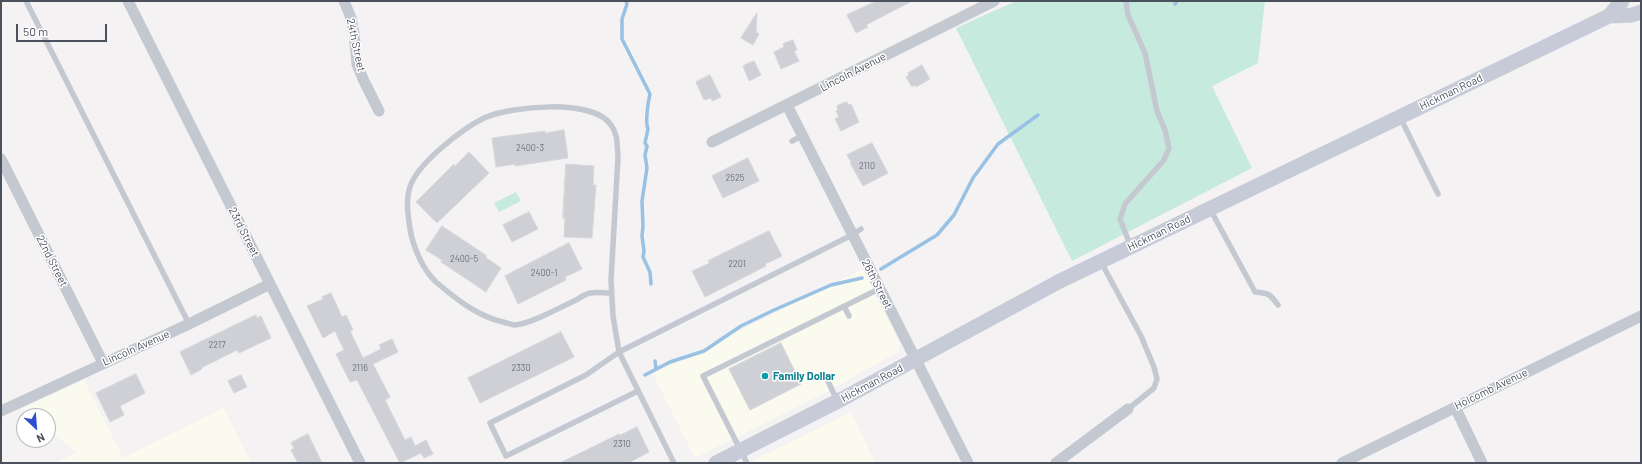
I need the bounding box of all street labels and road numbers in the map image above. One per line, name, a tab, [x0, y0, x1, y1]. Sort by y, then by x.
street label: 24th Street	[344, 17, 368, 73]
street label: Lincoln Avenue	[818, 50, 888, 94]
street label: Hickman Road	[1417, 71, 1485, 113]
street label: 23rd Street	[226, 205, 262, 259]
street label: Hickman Road	[1125, 212, 1193, 254]
street label: 22nd Street	[33, 233, 71, 289]
street label: 26th Street	[859, 257, 895, 311]
street label: Lincoln Avenue	[100, 327, 172, 369]
street label: Hickman Road	[839, 361, 905, 405]
street label: Holcomb Avenue	[1452, 366, 1530, 412]

